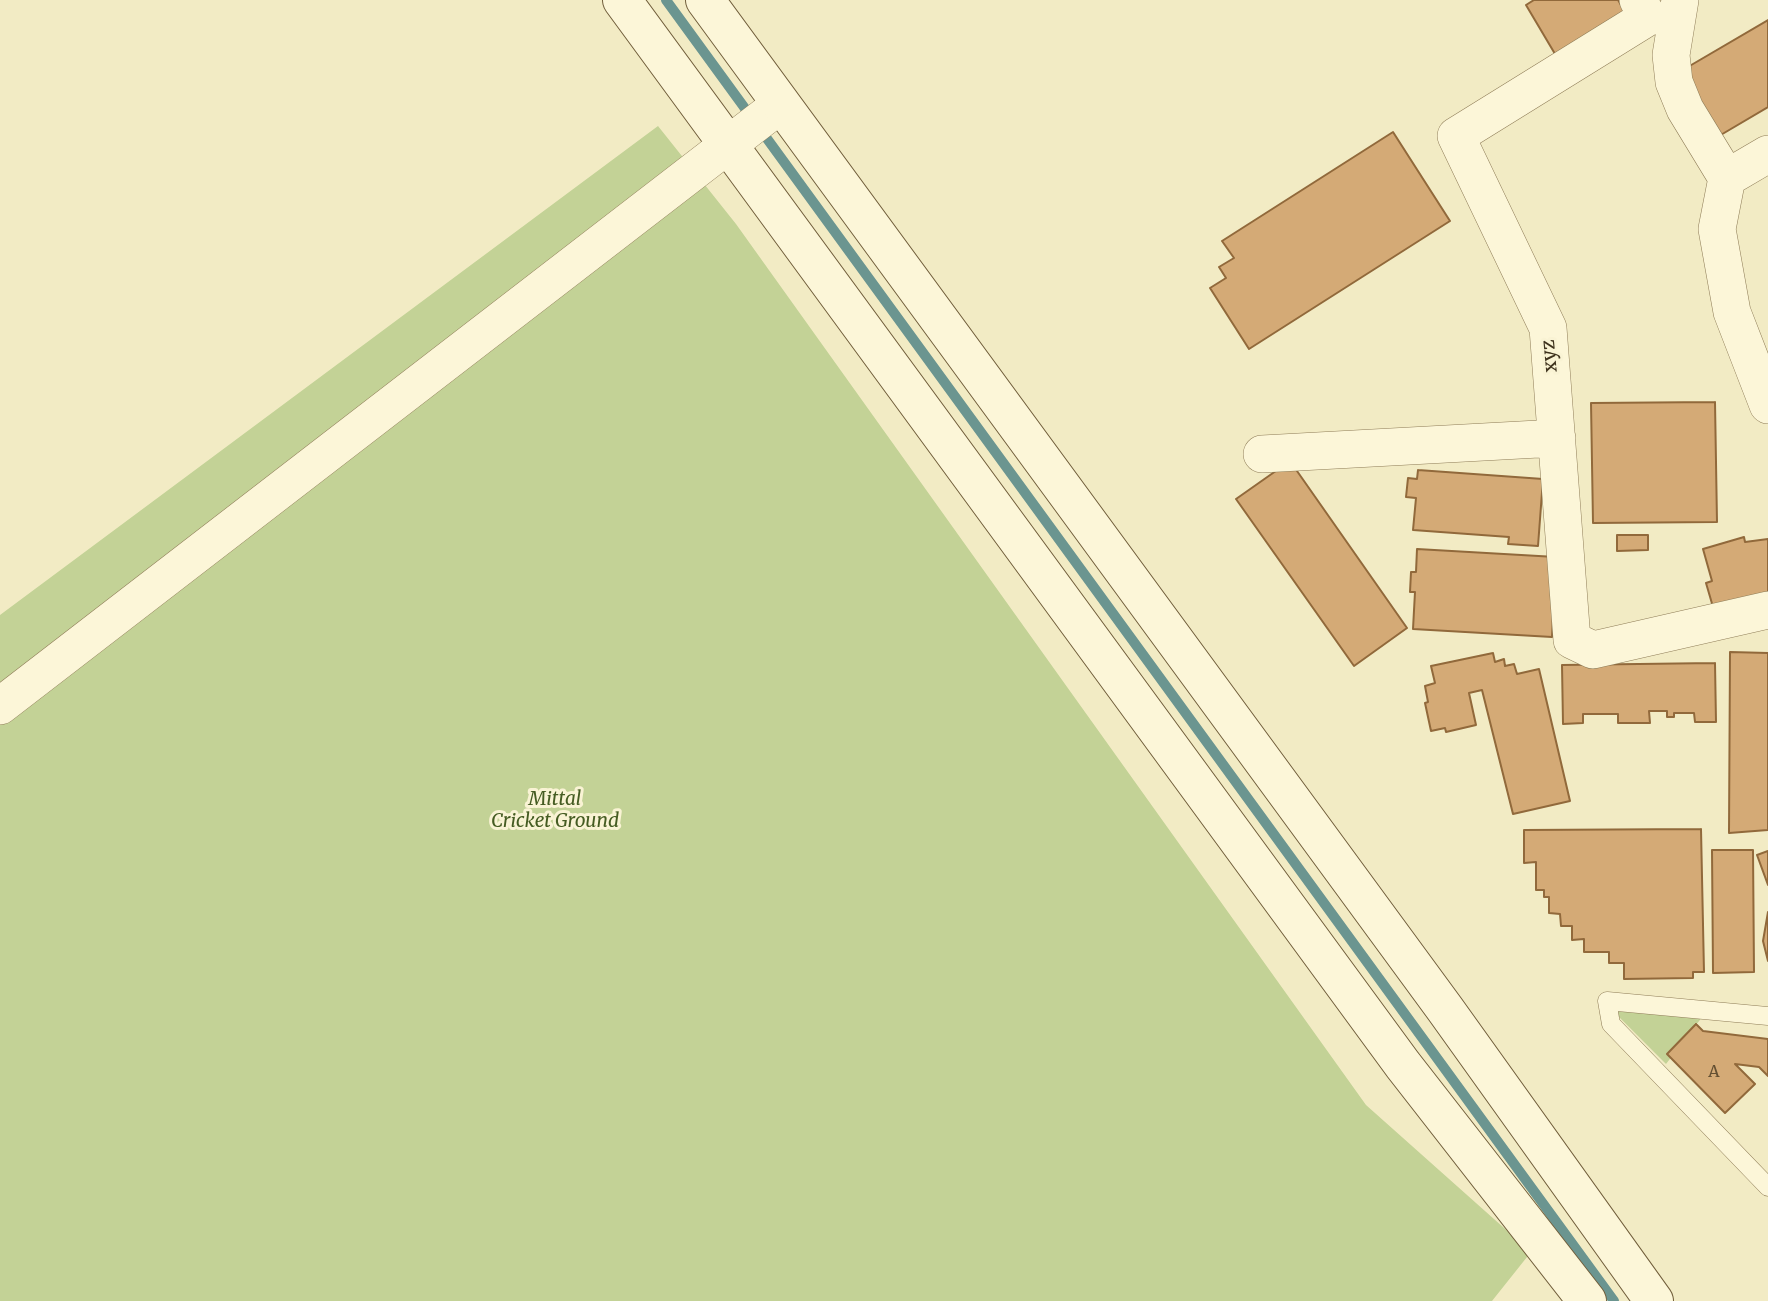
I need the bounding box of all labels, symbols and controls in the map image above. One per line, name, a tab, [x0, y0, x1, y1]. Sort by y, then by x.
street label: xyz	[1537, 339, 1563, 373]
park label: Mittal Cricket Ground	[491, 789, 619, 833]
house number: A	[1708, 1062, 1720, 1082]

